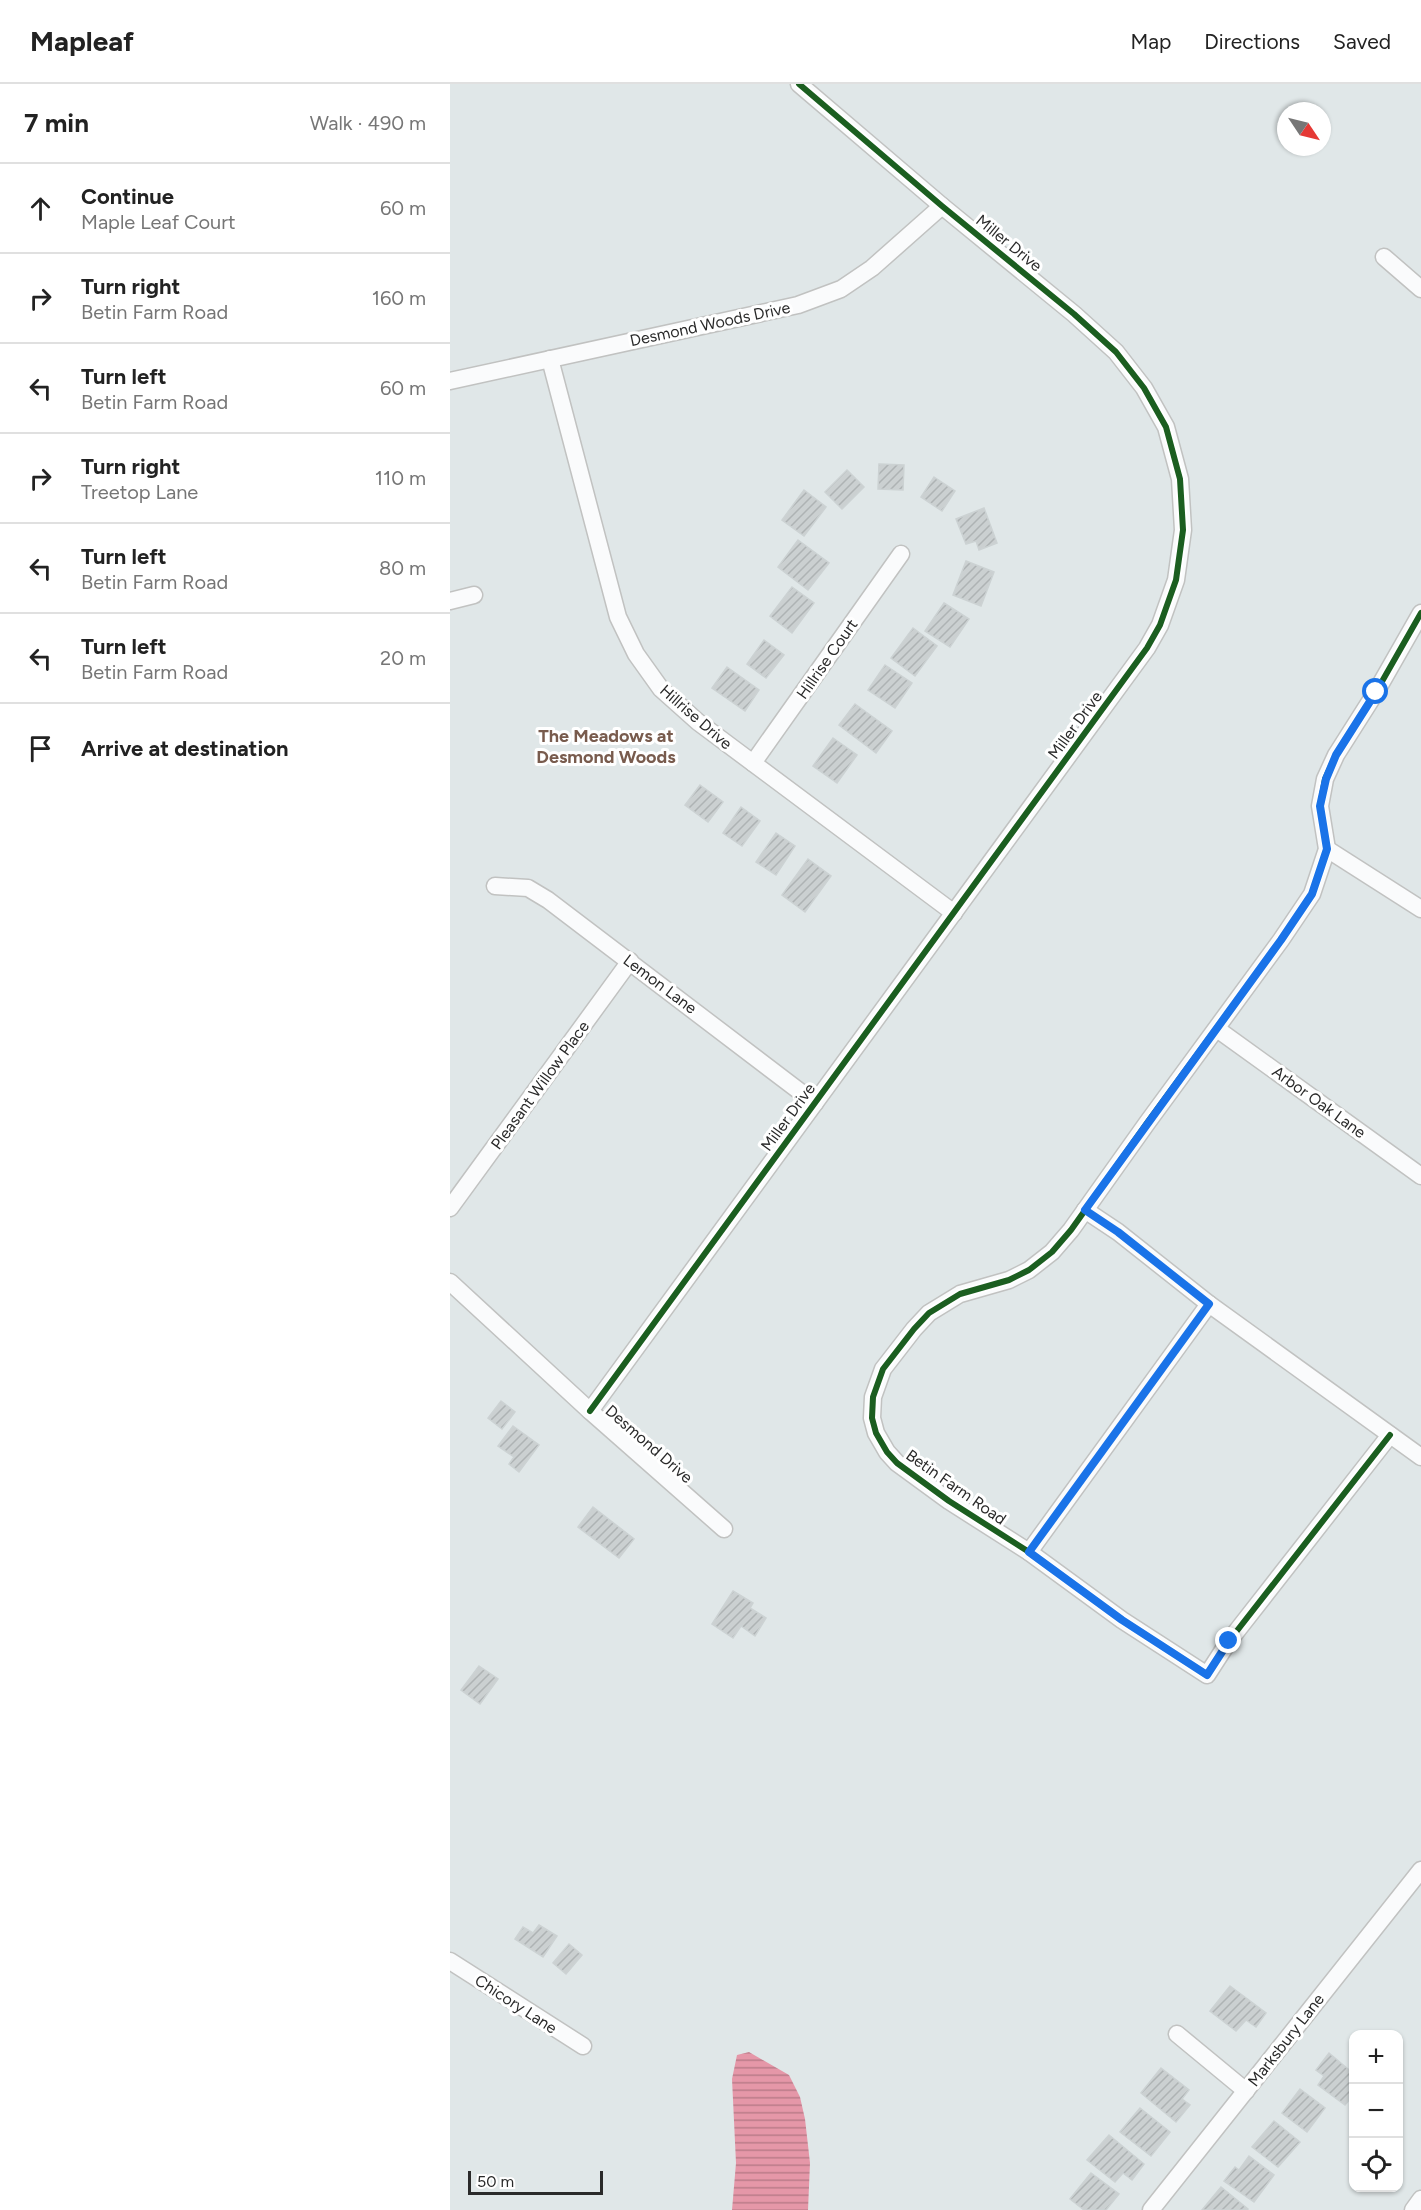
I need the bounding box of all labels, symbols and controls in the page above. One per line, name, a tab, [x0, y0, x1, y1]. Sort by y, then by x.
text: Mapleaf	[30, 24, 134, 58]
text: Map	[1130, 29, 1171, 54]
text: Directions	[1204, 29, 1300, 54]
text: Saved	[1333, 29, 1391, 54]
north arrow	[1277, 102, 1331, 156]
text: 7 min	[24, 107, 89, 139]
text: Walk · 490 m	[310, 111, 426, 135]
text: Continue	[81, 183, 174, 210]
icon: ahead	[24, 192, 57, 225]
text: 60 m	[380, 196, 426, 220]
text: Maple Leaf Court	[81, 210, 236, 234]
street label: Miller Drive	[972, 211, 1046, 276]
text: Turn right	[81, 273, 180, 300]
icon: right	[24, 282, 57, 315]
text: 160 m	[372, 286, 426, 310]
street label: Desmond Woods Drive	[628, 298, 792, 350]
text: Betin Farm Road	[81, 300, 228, 324]
text: Turn left	[81, 363, 167, 390]
icon: left	[24, 372, 57, 405]
text: 60 m	[380, 376, 426, 400]
text: Betin Farm Road	[81, 390, 228, 414]
text: Turn right	[81, 453, 180, 480]
icon: right	[24, 462, 57, 495]
text: 110 m	[375, 466, 426, 490]
text: Treetop Lane	[81, 480, 198, 504]
text: Turn left	[81, 543, 167, 570]
icon: left	[24, 552, 57, 585]
text: 80 m	[379, 556, 426, 580]
text: Betin Farm Road	[81, 570, 228, 594]
street label: Hillrise Court	[792, 615, 862, 703]
text: Turn left	[81, 633, 167, 660]
icon: left	[24, 642, 57, 675]
text: 20 m	[380, 646, 426, 670]
text: Betin Farm Road	[81, 660, 228, 684]
route start	[1362, 678, 1388, 704]
street label: Hillrise Drive	[656, 681, 736, 754]
street label: Miller Drive	[1044, 687, 1106, 763]
district label: The Meadows at Desmond Woods	[536, 725, 676, 768]
icon: arrive	[24, 732, 57, 765]
text: Arrive at destination	[81, 735, 289, 762]
street label: Lemon Lane	[620, 950, 701, 1018]
street label: Pleasant Willow Place	[487, 1017, 593, 1153]
street label: Arbor Oak Lane	[1269, 1062, 1370, 1142]
street label: Miller Drive	[757, 1079, 819, 1155]
street label: Desmond Drive	[602, 1401, 697, 1487]
street label: Betin Farm Road	[902, 1445, 1010, 1529]
route end	[1215, 1627, 1241, 1653]
street label: Chicory Lane	[471, 1970, 561, 2038]
street label: Marksbury Lane	[1244, 1990, 1328, 2090]
map controls	[1349, 2030, 1403, 2192]
button: +	[1349, 2030, 1403, 2084]
button: −	[1349, 2084, 1403, 2138]
button: locate	[1349, 2138, 1403, 2192]
scale bar	[468, 2168, 603, 2196]
text: 50 m	[477, 2172, 514, 2191]

